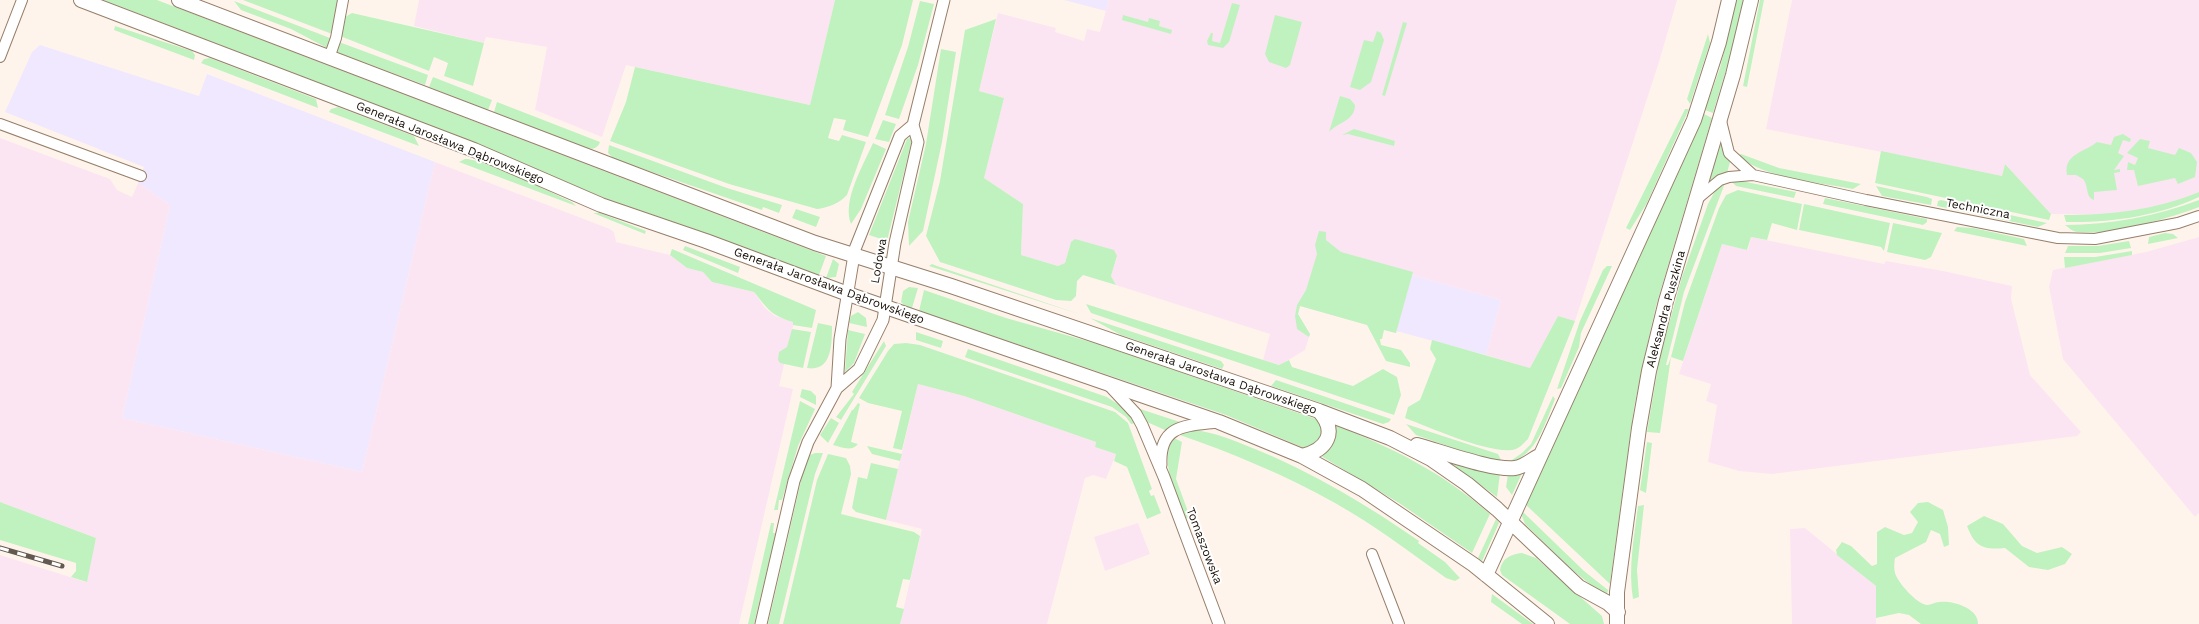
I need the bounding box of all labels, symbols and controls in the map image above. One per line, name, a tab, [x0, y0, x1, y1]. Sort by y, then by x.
street label: Generała Jarosława Dąbrowskiego	[354, 99, 546, 187]
street label: Techniczna	[1945, 196, 2011, 222]
street label: Lodowa	[868, 237, 890, 285]
street label: Generała Jarosława Dąbrowskiego	[732, 245, 926, 327]
street label: Aleksandra Puszkina	[1643, 249, 1689, 369]
street label: Generała Jarosława Dąbrowskiego	[1123, 338, 1319, 418]
street label: Tomaszowska	[1183, 506, 1225, 586]

